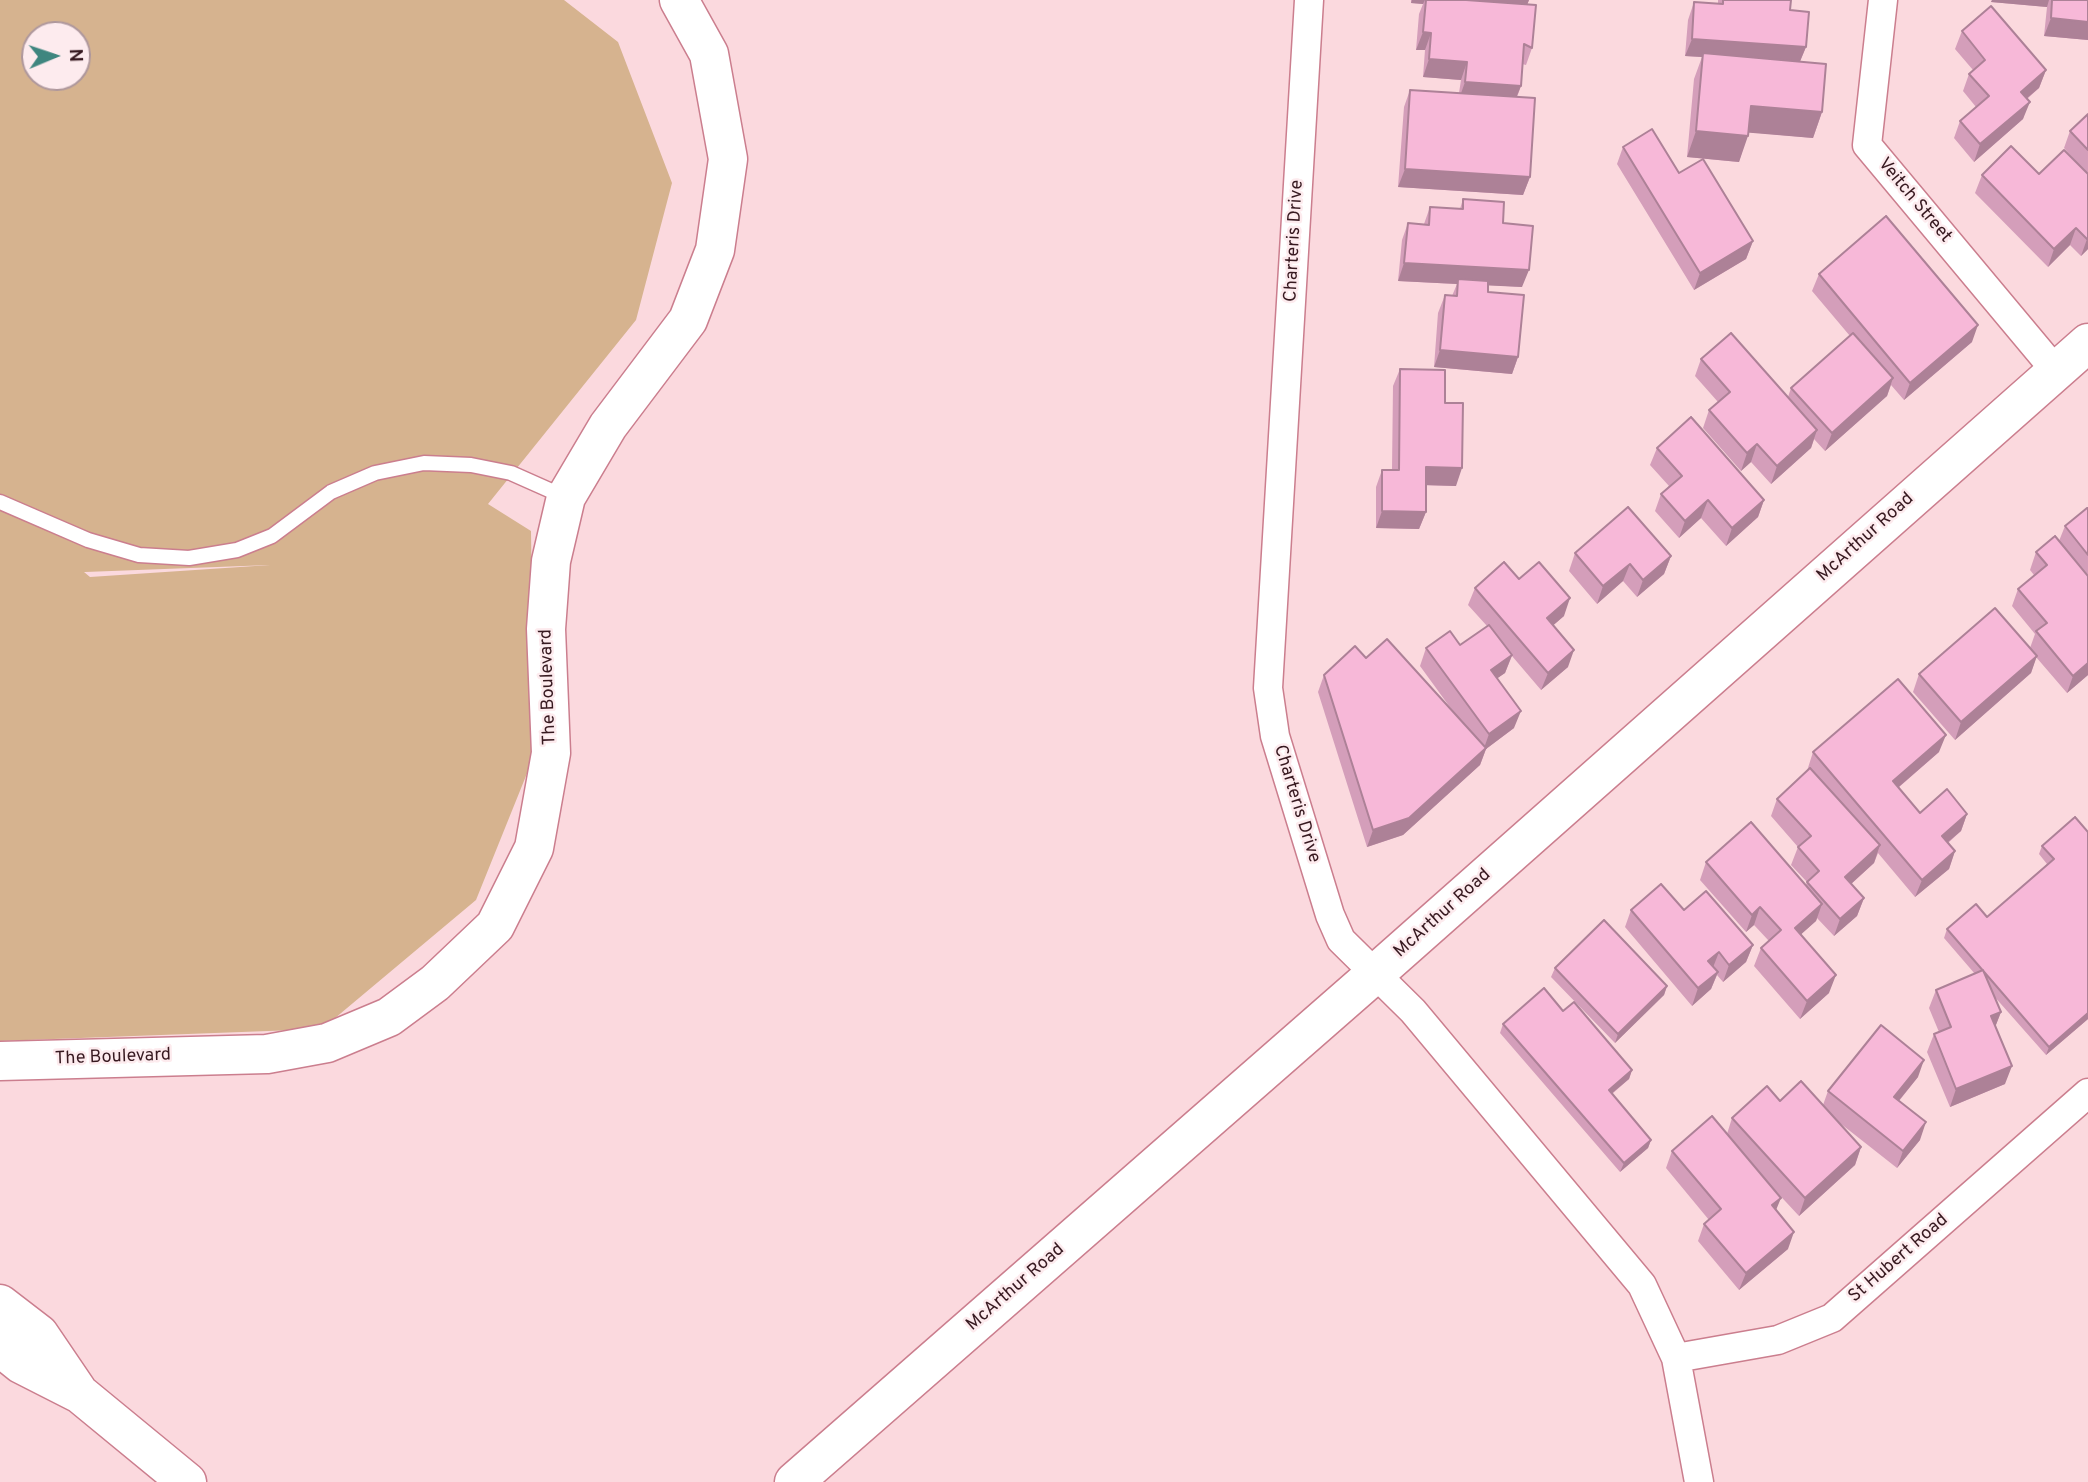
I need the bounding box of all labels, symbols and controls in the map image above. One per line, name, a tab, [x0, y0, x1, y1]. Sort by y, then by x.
north arrow	[21, 21, 91, 91]
text: N	[63, 48, 87, 63]
street label: Veitch Street	[1872, 154, 1956, 248]
street label: Charteris Drive	[1281, 179, 1309, 303]
street label: McArthur Road	[1813, 489, 1919, 587]
street label: The Boulevard	[536, 629, 562, 745]
street label: Charteris Drive	[1268, 742, 1324, 866]
street label: McArthur Road	[1390, 865, 1496, 963]
street label: The Boulevard	[55, 1045, 171, 1071]
street label: St Hubert Road	[1845, 1210, 1953, 1308]
street label: McArthur Road	[963, 1240, 1069, 1336]

